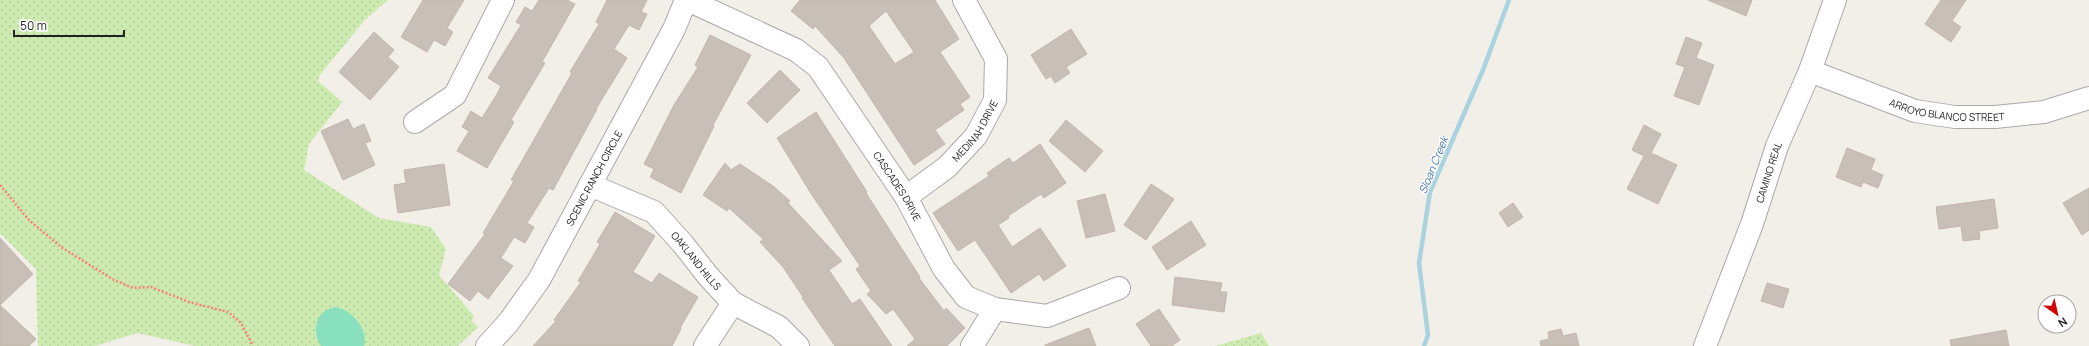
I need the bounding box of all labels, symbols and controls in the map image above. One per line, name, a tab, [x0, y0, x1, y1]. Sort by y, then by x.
scale bar	[14, 12, 124, 38]
text: 50 m	[20, 17, 47, 34]
street label: ARROYO BLANCO STREET	[1887, 95, 2005, 124]
street label: MEDINAH DRIVE	[949, 97, 1001, 164]
street label: SCENIC RANCH CIRCLE	[562, 127, 625, 228]
water label: Sloan Creek	[1415, 133, 1452, 196]
street label: CAMINO REAL	[1752, 139, 1785, 205]
street label: CASCADES DRIVE	[870, 148, 925, 224]
street label: OAKLAND HILLS	[668, 228, 725, 293]
north arrow	[2037, 294, 2077, 334]
text: N	[2055, 314, 2070, 331]

